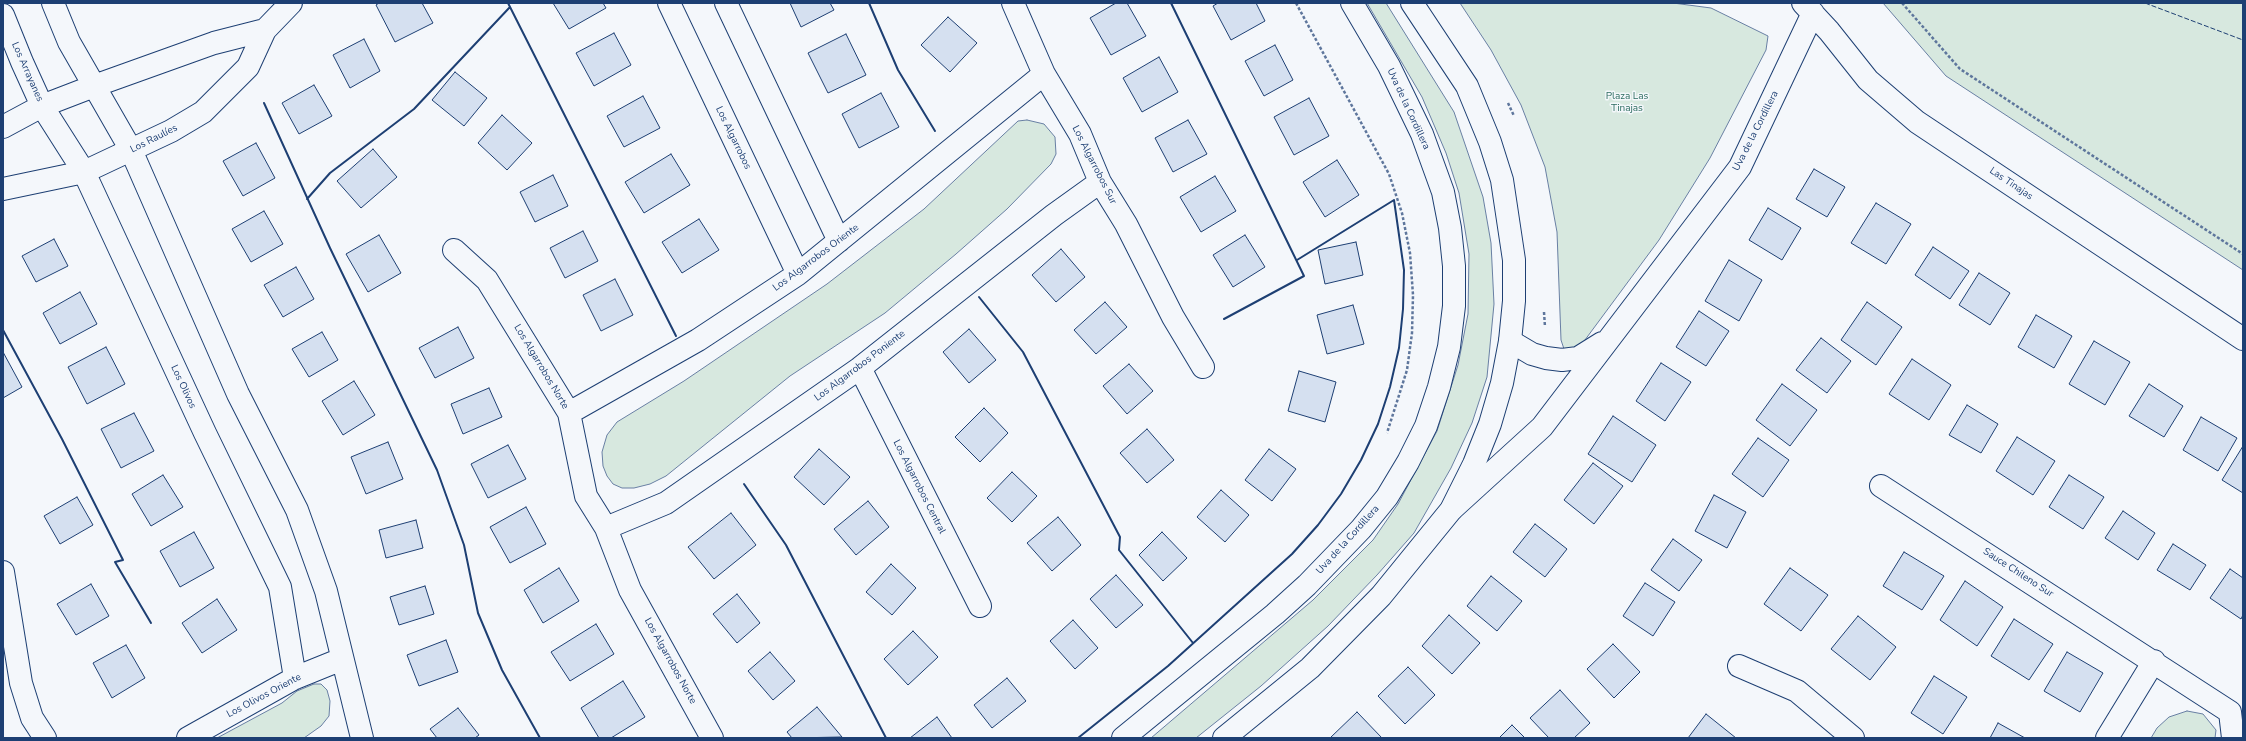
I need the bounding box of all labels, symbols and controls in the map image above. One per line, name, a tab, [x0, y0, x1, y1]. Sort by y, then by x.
street label: Los Arrayanes	[8, 40, 46, 104]
street label: Uva de la Cordillera	[1384, 66, 1432, 152]
street label: Uva de la Cordillera	[1731, 89, 1781, 173]
park label: Plaza Las Tinajas	[1606, 91, 1648, 114]
street label: Los Algarrobos	[713, 105, 753, 171]
street label: Los Raulíes	[128, 122, 180, 156]
street label: Los Algarrobos Sur	[1069, 124, 1119, 206]
street label: Las Tinajas	[1987, 165, 2035, 203]
street label: Los Algarrobos Oriente	[771, 222, 861, 294]
street label: Los Algarrobos Norte	[511, 322, 571, 412]
street label: Los Algarrobos Poniente	[812, 328, 908, 404]
street label: Los Olivos	[168, 363, 198, 411]
street label: Los Algarrobos Central	[890, 438, 948, 536]
street label: Uva de la Cordillera	[1314, 503, 1382, 577]
street label: Sauce Chileno Sur	[1981, 546, 2055, 600]
street label: Los Algarrobos Norte	[641, 616, 699, 706]
street label: Los Olivos Oriente	[225, 671, 303, 721]

